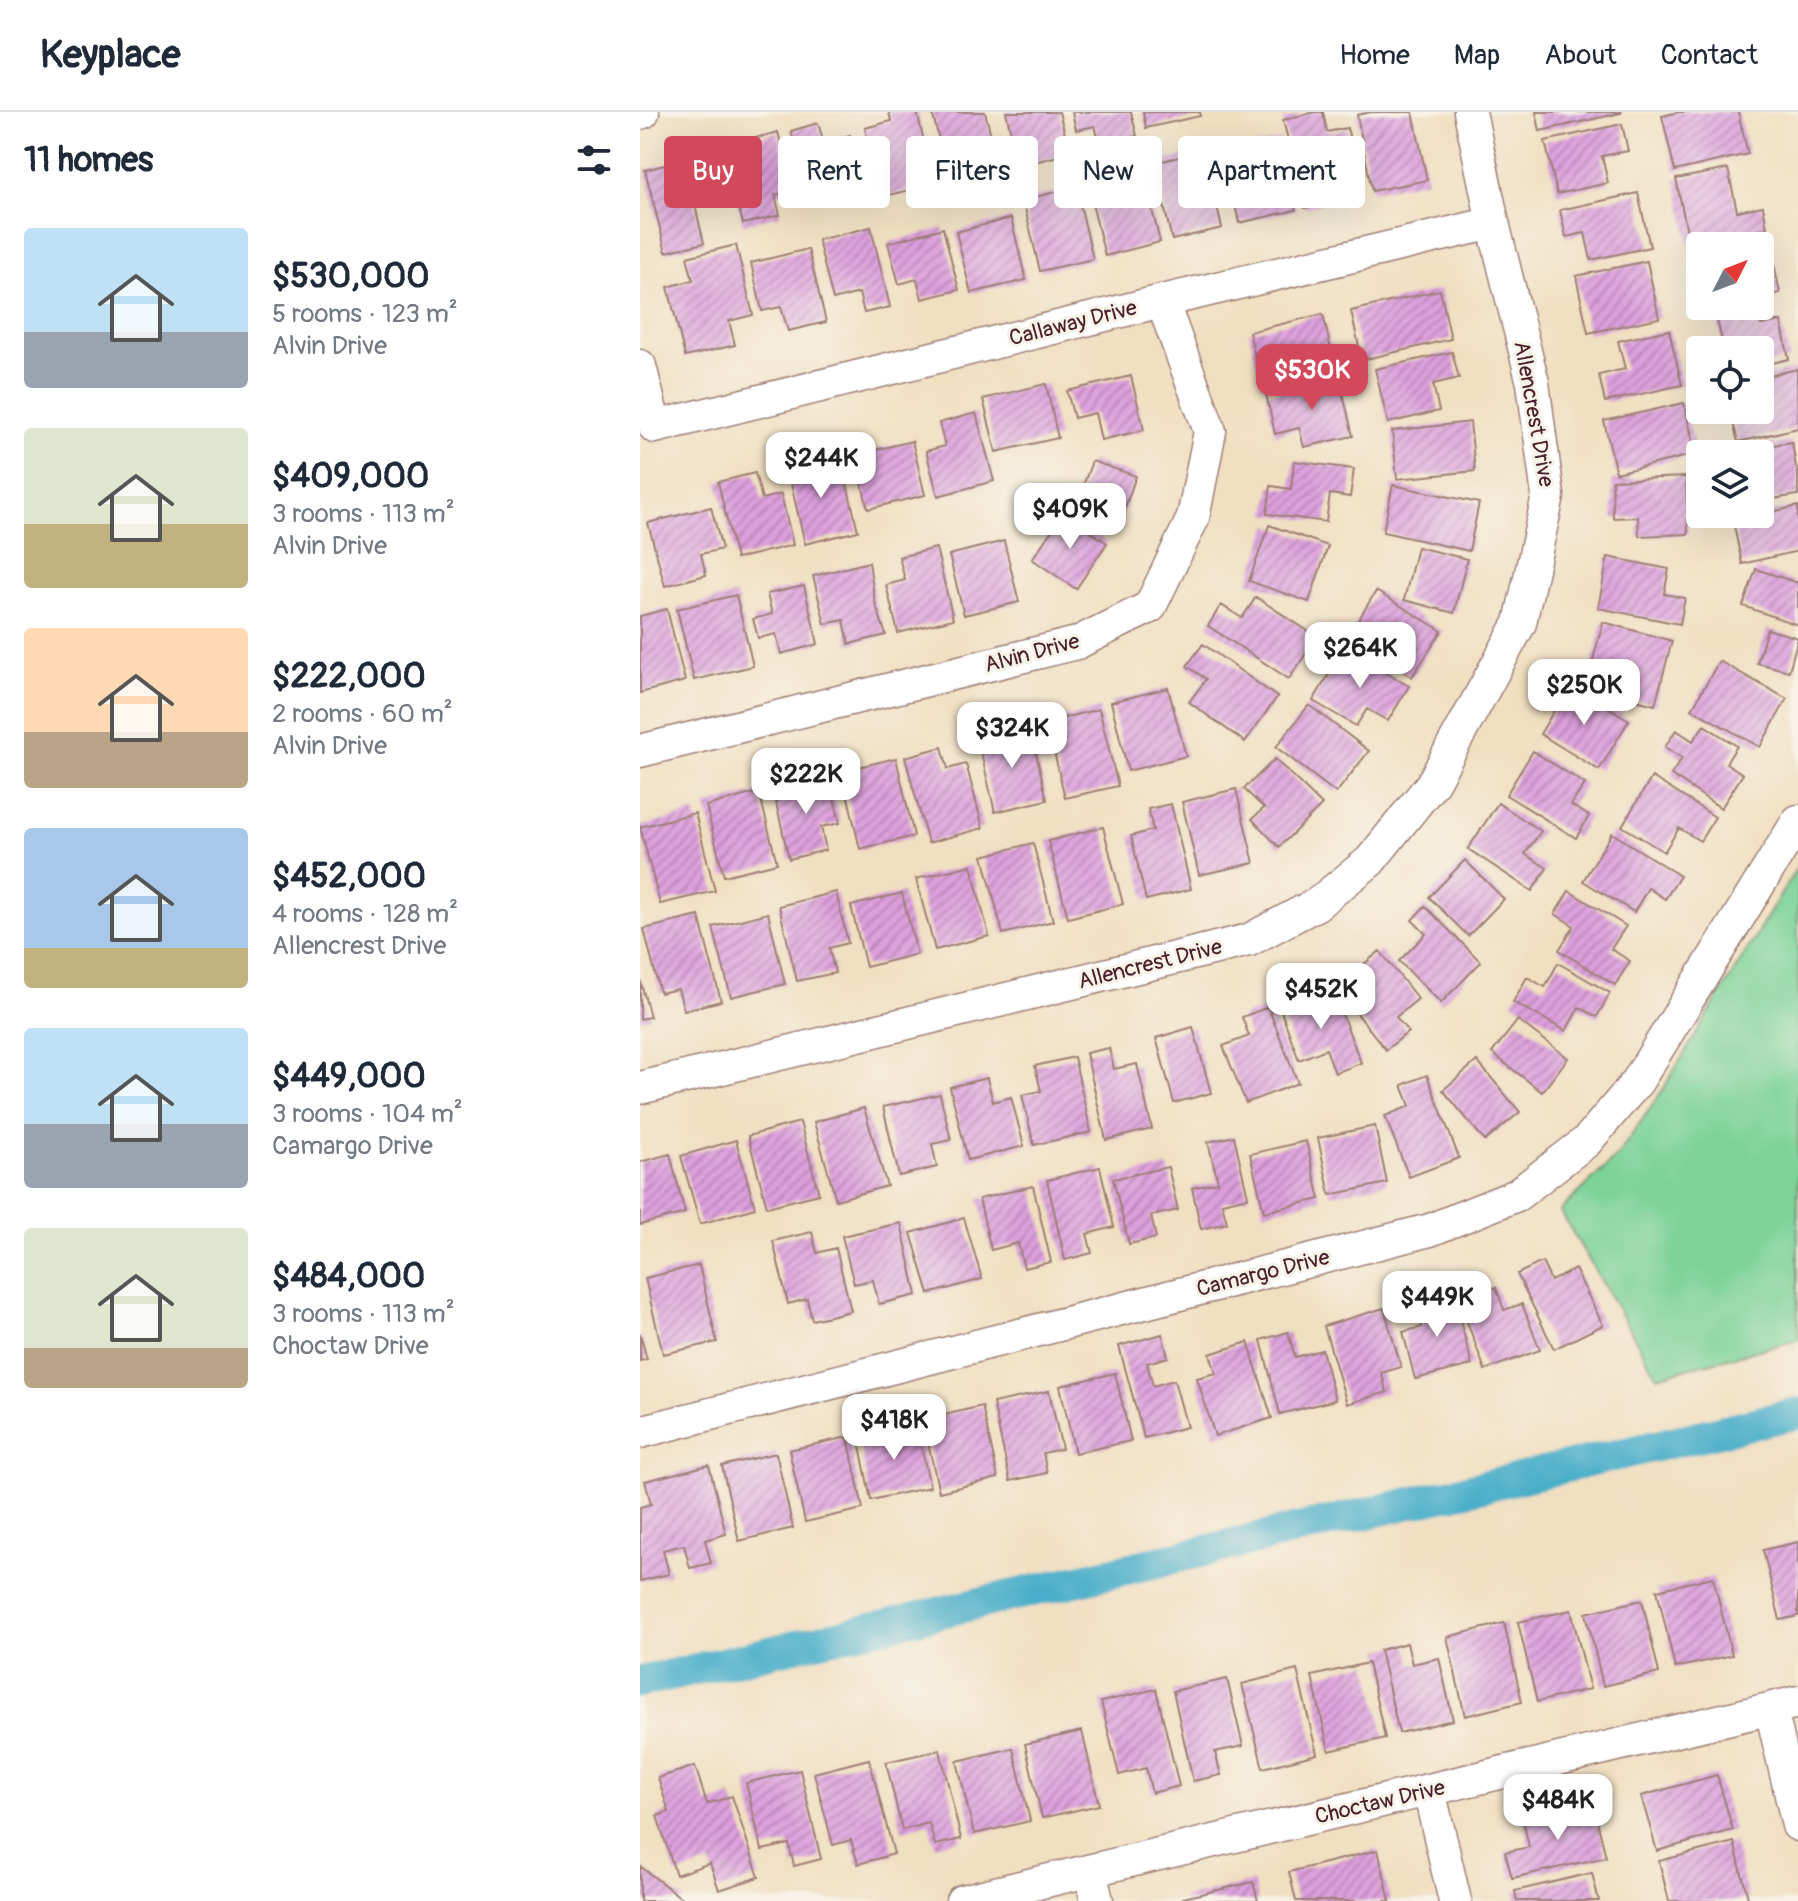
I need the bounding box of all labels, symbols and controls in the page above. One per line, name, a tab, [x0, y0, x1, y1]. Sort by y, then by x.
text: Keyplace	[40, 31, 181, 79]
text: Home	[1339, 38, 1410, 73]
text: Map	[1454, 38, 1500, 73]
text: About	[1544, 38, 1617, 73]
text: Contact	[1661, 38, 1758, 73]
chip: Buy	[664, 136, 762, 208]
chip: Rent	[778, 136, 890, 208]
chip: Filters	[906, 136, 1038, 208]
chip: New	[1054, 136, 1162, 208]
chip: Apartment	[1178, 136, 1365, 208]
icon: filters	[572, 138, 616, 182]
text: 11 homes	[24, 139, 153, 182]
north arrow	[1686, 232, 1774, 320]
map controls	[1686, 232, 1774, 528]
text: $530,000	[272, 255, 429, 298]
icon: home	[88, 260, 184, 356]
street label: Callaway Drive	[1006, 294, 1140, 352]
text: 5 rooms · 123 m²	[272, 298, 458, 330]
text: Alvin Drive	[272, 330, 387, 362]
button: locate	[1686, 336, 1774, 424]
street label: Allencrest Drive	[1507, 339, 1561, 489]
pin: $530K	[1256, 344, 1368, 412]
text: $530K	[1274, 354, 1350, 386]
pin: $244K	[765, 432, 877, 500]
button: layers	[1686, 440, 1774, 528]
text: $244K	[784, 442, 858, 474]
text: $409,000	[272, 455, 429, 498]
icon: home	[88, 460, 184, 556]
pin: $409K	[1014, 483, 1126, 551]
text: $409K	[1032, 493, 1108, 525]
text: 3 rooms · 113 m²	[272, 498, 455, 530]
text: Alvin Drive	[272, 530, 387, 562]
pin: $264K	[1304, 622, 1416, 690]
street label: Alvin Drive	[981, 627, 1083, 679]
text: $264K	[1323, 632, 1397, 664]
text: $222,000	[272, 655, 426, 698]
pin: $250K	[1528, 659, 1640, 727]
icon: home	[88, 660, 184, 756]
text: $250K	[1546, 669, 1622, 701]
text: 2 rooms · 60 m²	[272, 698, 453, 730]
pin: $324K	[956, 702, 1068, 770]
text: $324K	[975, 712, 1049, 744]
text: Alvin Drive	[272, 730, 387, 762]
pin: $222K	[750, 748, 862, 816]
text: $222K	[769, 758, 843, 790]
text: $452,000	[272, 855, 426, 898]
icon: home	[88, 860, 184, 956]
text: 4 rooms · 128 m²	[272, 898, 458, 930]
text: Allencrest Drive	[272, 930, 446, 962]
street label: Allencrest Drive	[1075, 933, 1225, 995]
pin: $452K	[1265, 963, 1377, 1031]
text: $452K	[1284, 973, 1358, 1005]
text: $449,000	[272, 1055, 426, 1098]
icon: home	[88, 1060, 184, 1156]
text: 3 rooms · 104 m²	[272, 1098, 463, 1130]
text: Camargo Drive	[272, 1130, 433, 1162]
street label: Camargo Drive	[1194, 1243, 1333, 1303]
text: $484,000	[272, 1255, 425, 1298]
icon: home	[88, 1260, 184, 1356]
pin: $449K	[1381, 1271, 1493, 1339]
text: $449K	[1400, 1281, 1474, 1313]
text: 3 rooms · 113 m²	[272, 1298, 455, 1330]
text: Choctaw Drive	[272, 1330, 429, 1362]
pin: $418K	[838, 1394, 950, 1462]
text: $418K	[860, 1404, 928, 1436]
street label: Choctaw Drive	[1312, 1773, 1448, 1831]
pin: $484K	[1502, 1774, 1614, 1842]
text: $484K	[1521, 1784, 1595, 1816]

